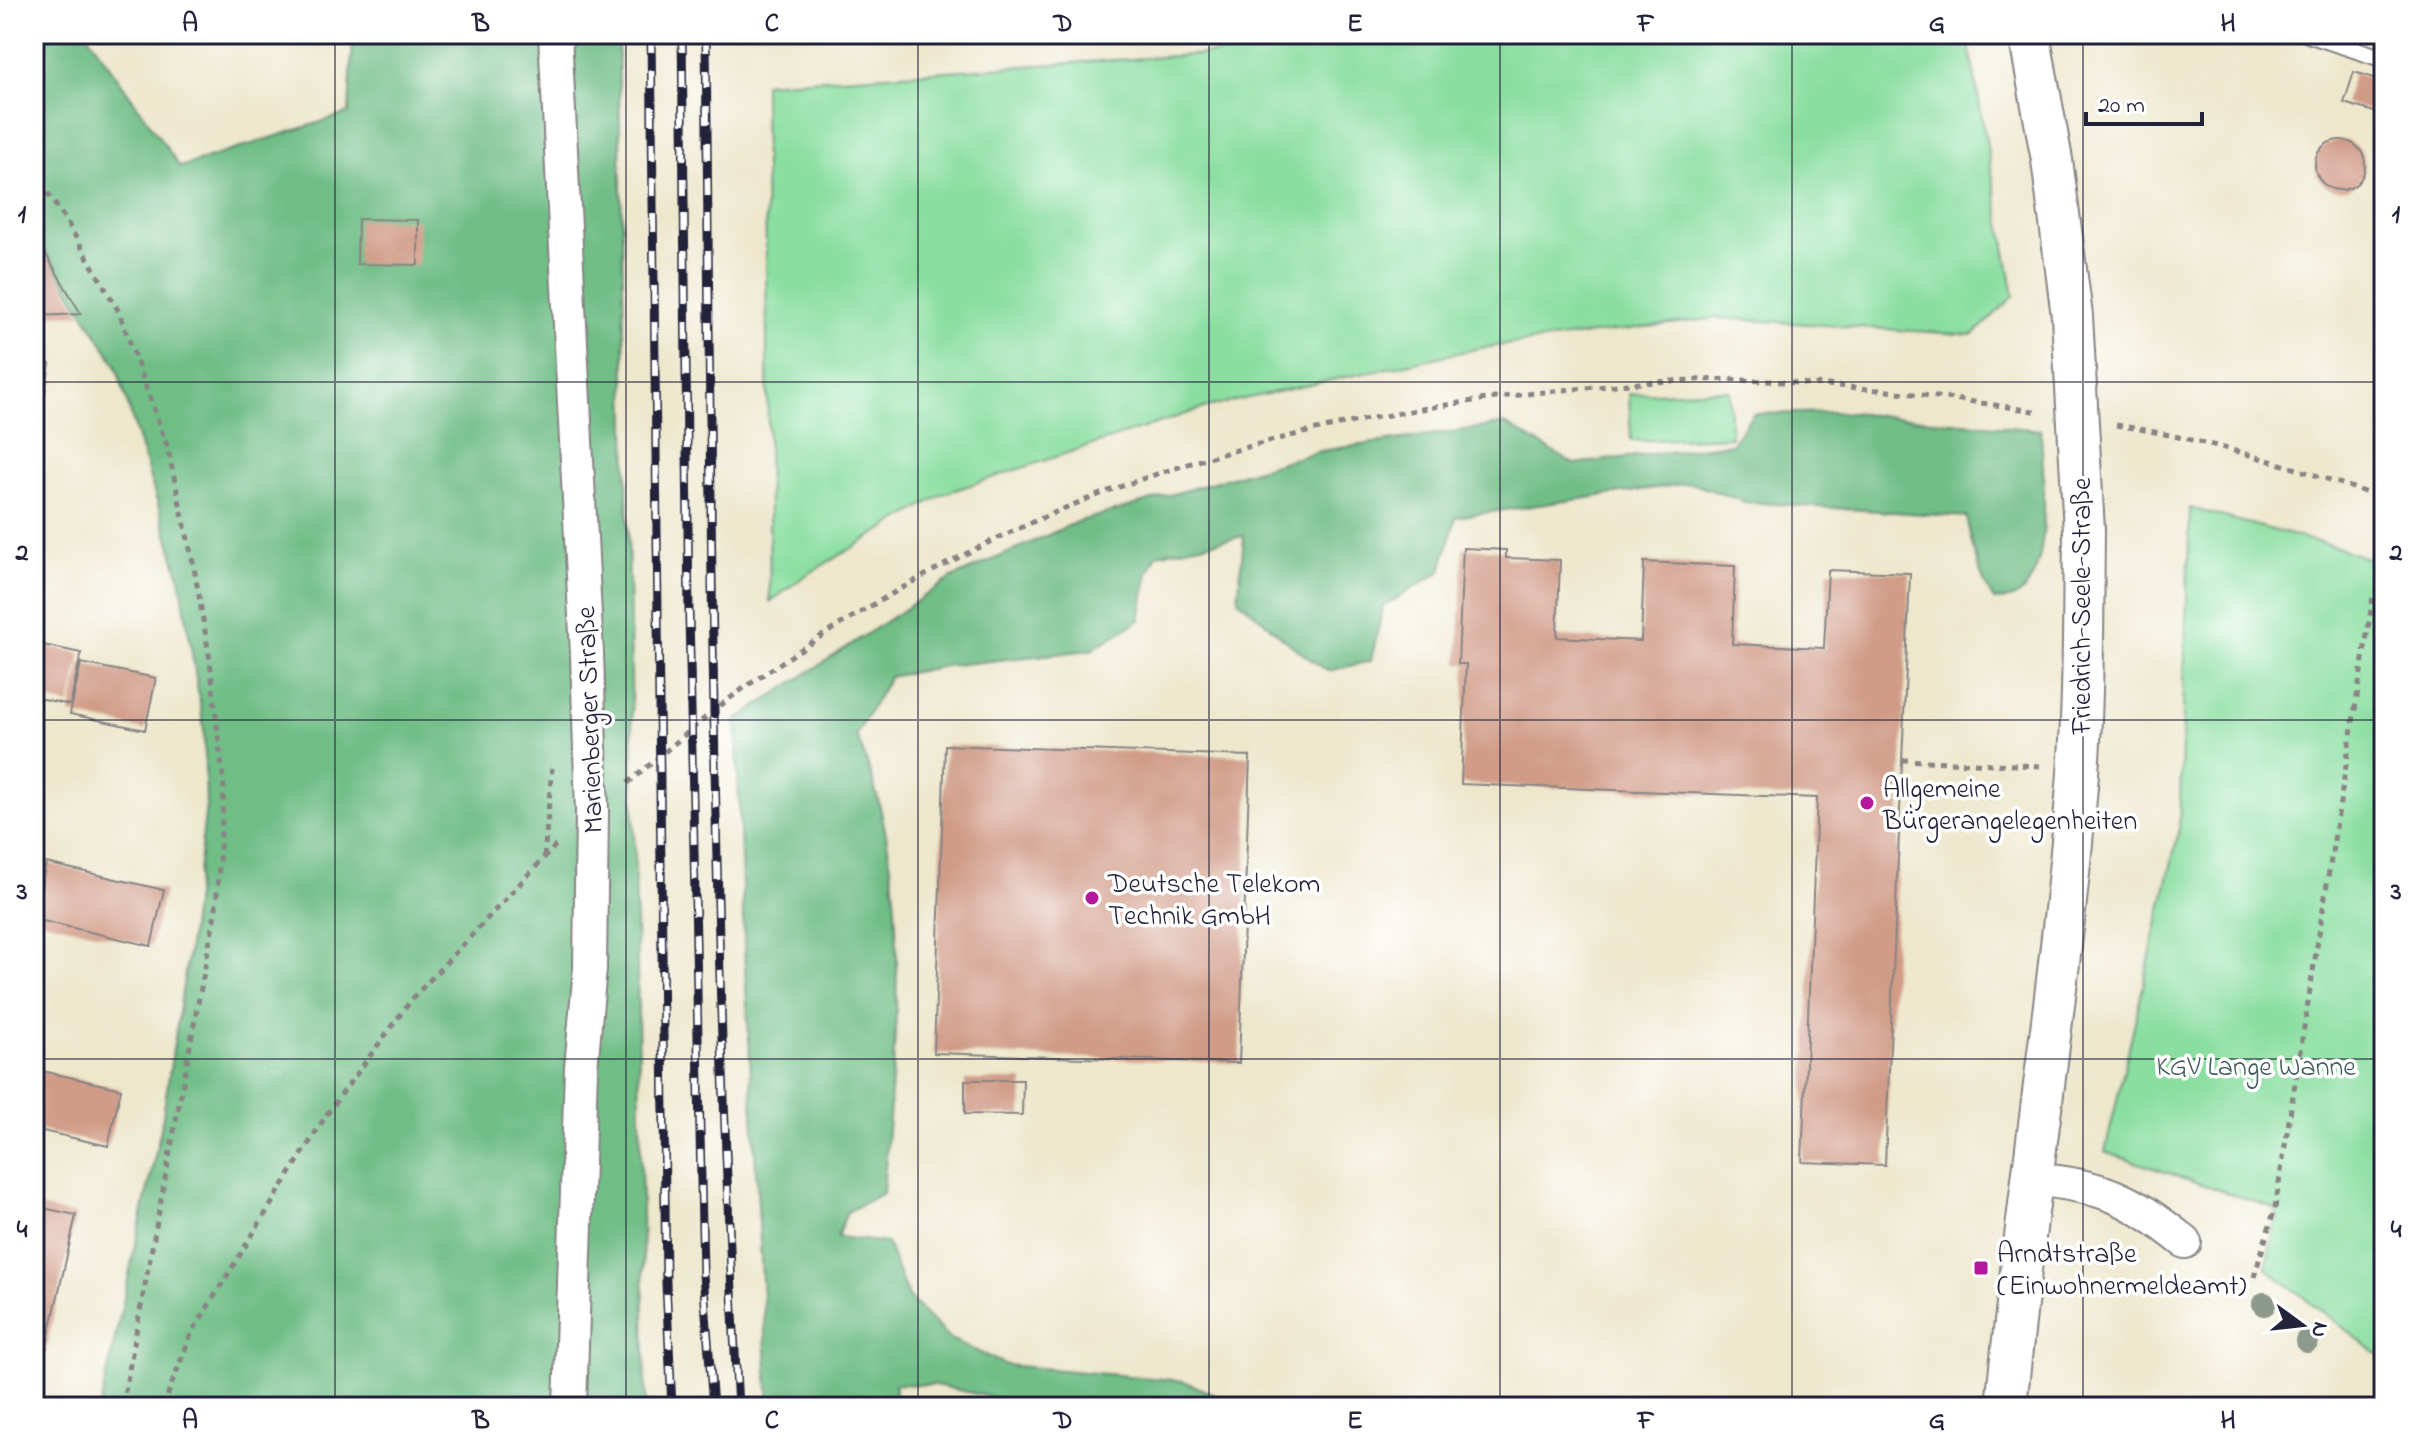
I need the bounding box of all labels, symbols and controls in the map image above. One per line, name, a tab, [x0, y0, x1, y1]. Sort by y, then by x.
text: A	[182, 6, 198, 44]
text: B	[471, 6, 490, 44]
text: C	[765, 6, 779, 44]
text: D	[1052, 6, 1073, 44]
text: E	[1347, 6, 1363, 44]
text: F	[1636, 6, 1655, 44]
text: G	[1929, 6, 1945, 44]
text: H	[2220, 6, 2236, 44]
scale bar	[2086, 76, 2202, 126]
text: 20 m	[2098, 89, 2145, 124]
text: 1	[18, 197, 27, 235]
text: 1	[2392, 197, 2401, 235]
street label: Friedrich-Seele-Straße	[2063, 477, 2104, 736]
text: 2	[15, 535, 29, 573]
text: 2	[2389, 535, 2403, 573]
street label: Marienberger Straße	[567, 605, 616, 834]
place label: Allgemeine Bürgerangelegenheiten	[1882, 770, 2137, 843]
marker: Allgemeine Bürgerangelegenheiten	[1858, 794, 1876, 812]
place label: Deutsche Telekom Technik GmbH	[1107, 865, 1320, 938]
text: 3	[16, 874, 28, 912]
text: 3	[2390, 874, 2402, 912]
marker: Deutsche Telekom Technik GmbH	[1083, 889, 1101, 907]
park label: KGV Lange Wanne	[2156, 1048, 2356, 1089]
text: 4	[17, 1212, 28, 1250]
text: 4	[2391, 1212, 2402, 1250]
place label: Arndtstraße (Einwohnermeldeamt)	[1997, 1235, 2246, 1308]
marker: Arndtstraße (Einwohnermeldeamt)	[1972, 1259, 1990, 1277]
north arrow	[2262, 1285, 2342, 1365]
text: N	[2301, 1318, 2336, 1341]
text: A	[182, 1403, 198, 1441]
text: B	[471, 1403, 490, 1441]
text: C	[765, 1403, 779, 1441]
text: D	[1052, 1403, 1073, 1441]
text: E	[1347, 1403, 1363, 1441]
text: F	[1636, 1403, 1655, 1441]
text: G	[1929, 1403, 1945, 1441]
text: H	[2220, 1403, 2236, 1441]

